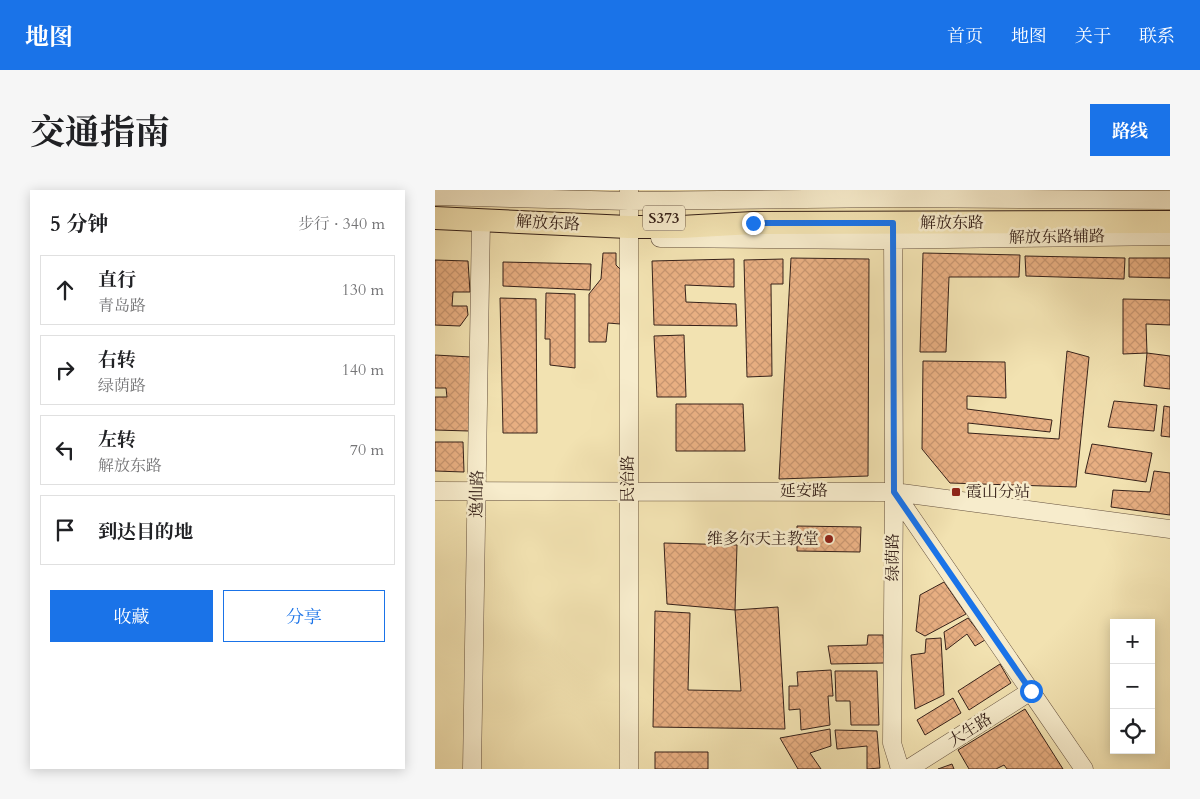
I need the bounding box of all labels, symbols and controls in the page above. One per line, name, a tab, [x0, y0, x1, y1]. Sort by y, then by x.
text: 地图	[25, 21, 73, 54]
text: 首页	[947, 24, 983, 49]
text: 地图	[1011, 24, 1047, 49]
text: 关于	[1075, 24, 1111, 49]
text: 联系	[1139, 24, 1175, 49]
button: 路线	[1090, 104, 1170, 156]
text: 交通指南	[30, 109, 170, 157]
road number: S373	[643, 205, 685, 230]
text: 5 分钟	[50, 210, 108, 239]
street label: 解放东路	[515, 210, 581, 236]
route end	[742, 212, 765, 235]
street label: 解放东路	[920, 212, 984, 234]
text: 步行 · 340 m	[298, 213, 385, 235]
street label: 解放东路辅路	[1009, 225, 1105, 249]
text: 直行	[98, 267, 136, 293]
icon: ahead	[51, 276, 79, 304]
text: 130 m	[342, 279, 384, 301]
text: 青岛路	[98, 295, 146, 317]
text: 右转	[98, 347, 136, 373]
icon: right	[51, 356, 79, 384]
text: 140 m	[342, 359, 384, 381]
text: 绿荫路	[98, 375, 146, 397]
text: 左转	[98, 427, 136, 453]
icon: left	[51, 436, 79, 464]
text: 70 m	[350, 439, 384, 461]
text: 解放东路	[98, 455, 162, 477]
street label: 民治路	[617, 455, 639, 503]
street label: 逸仙路	[466, 470, 488, 518]
street label: 延安路	[780, 480, 828, 502]
place label: 霞山分站	[966, 481, 1030, 503]
marker: 霞山分站	[950, 486, 962, 498]
icon: arrive	[51, 516, 79, 544]
text: 到达目的地	[98, 519, 193, 545]
place label: 维多尔天主教堂	[707, 528, 819, 550]
marker: 维多尔天主教堂	[823, 533, 835, 545]
street label: 绿荫路	[882, 533, 904, 581]
button: 收藏	[50, 590, 213, 642]
button: 分享	[223, 590, 385, 642]
map controls	[1110, 619, 1155, 754]
button: +	[1110, 619, 1155, 664]
button: −	[1110, 664, 1155, 709]
route start	[1020, 680, 1043, 703]
street label: 大生路	[944, 708, 996, 752]
button: locate	[1110, 709, 1155, 754]

